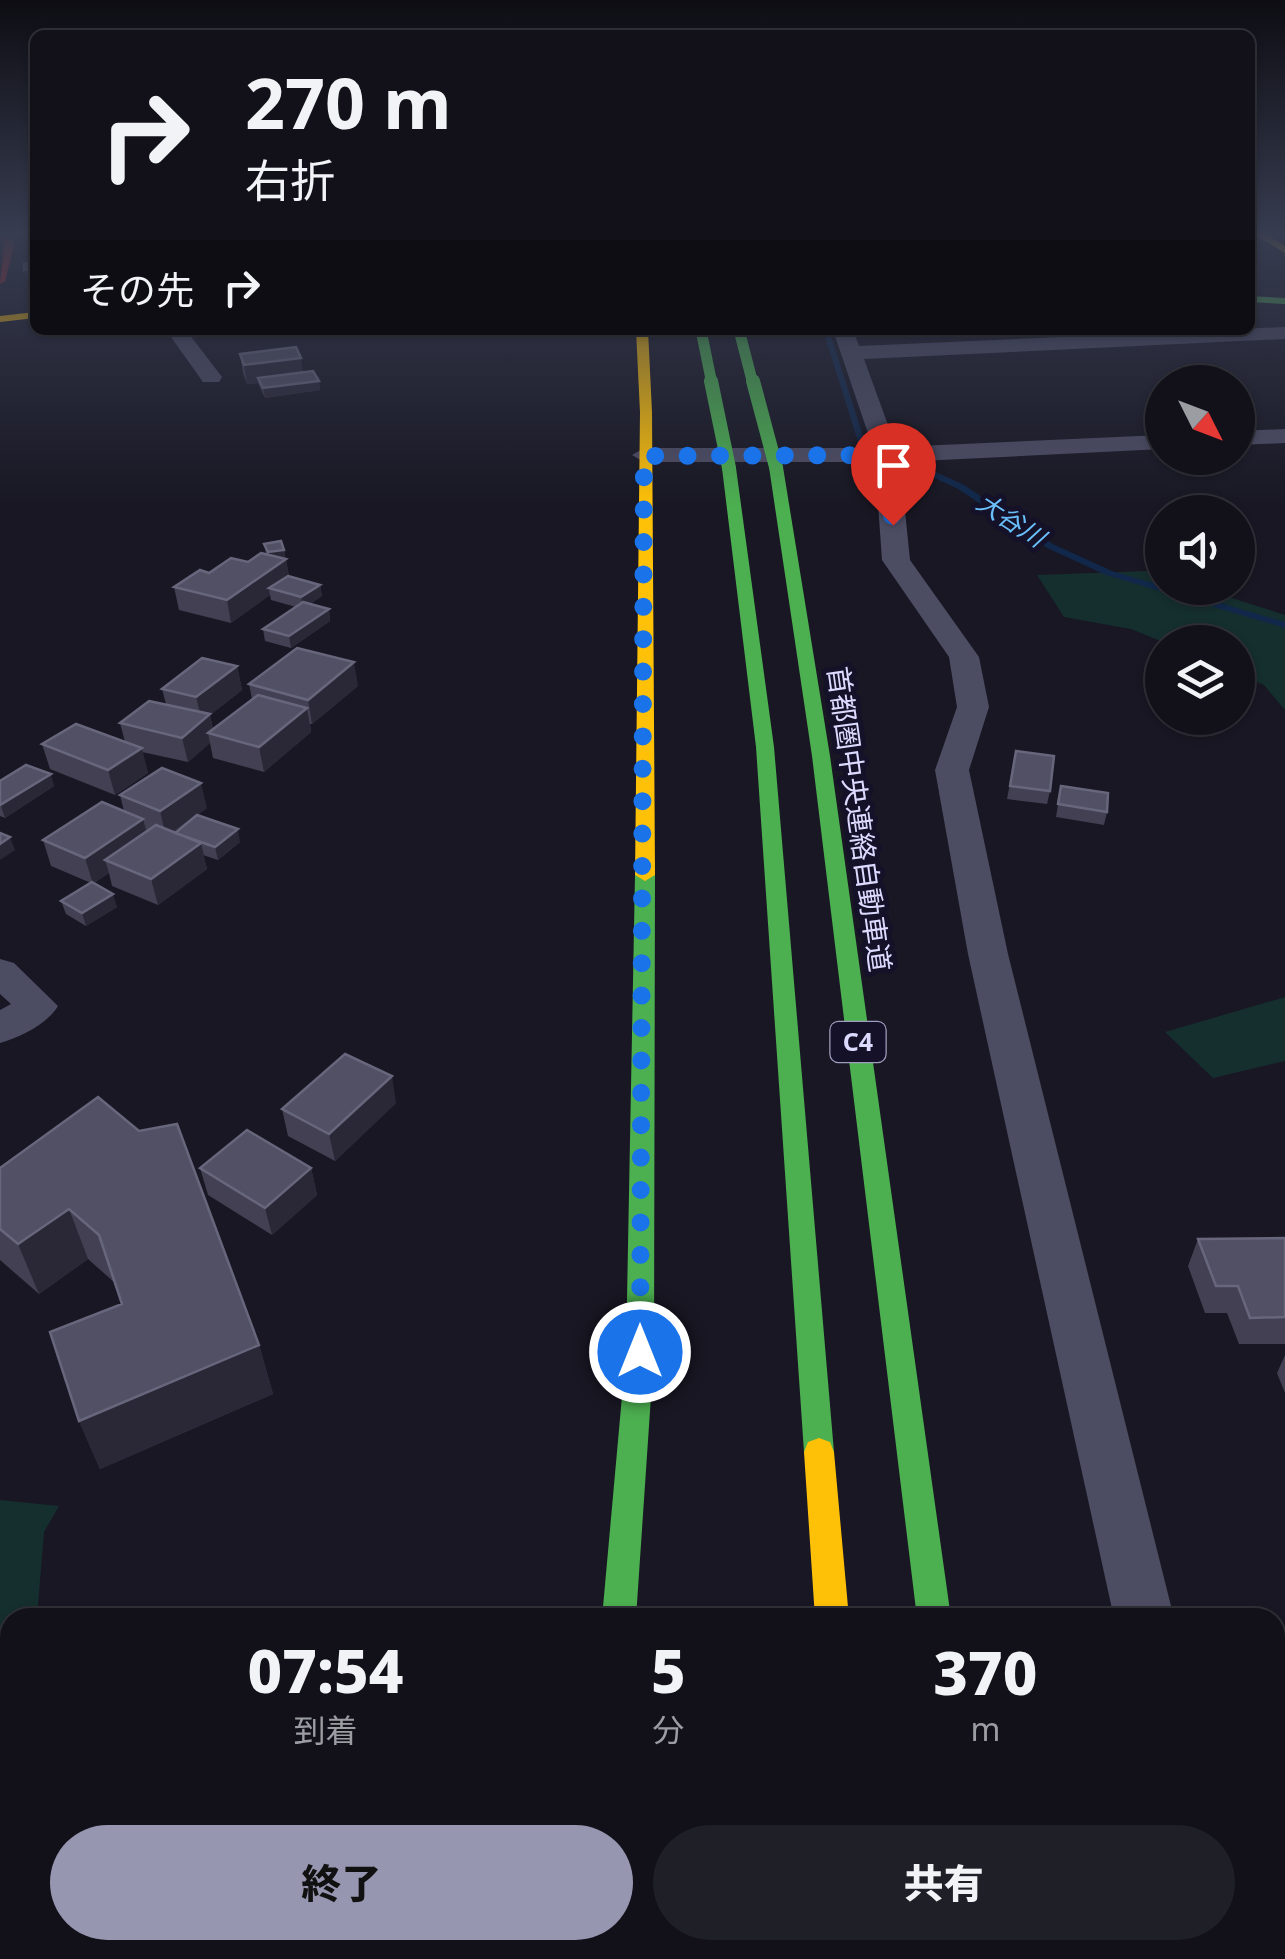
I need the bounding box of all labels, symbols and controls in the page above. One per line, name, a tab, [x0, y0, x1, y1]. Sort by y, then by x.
text: 270 m	[245, 54, 452, 150]
icon: right	[80, 70, 210, 200]
text: 右折	[245, 149, 335, 210]
icon: right	[214, 260, 269, 315]
text: その先	[80, 263, 194, 315]
north arrow	[1145, 365, 1255, 475]
map controls	[1145, 365, 1255, 735]
pin	[851, 423, 936, 526]
icon: arrive	[866, 438, 921, 493]
water label: 大谷川	[971, 484, 1055, 555]
button: sound	[1145, 495, 1255, 605]
button: layers	[1145, 625, 1255, 735]
street label: 首都圏中央連絡自動車道	[820, 664, 900, 974]
road number: C4	[830, 1022, 886, 1062]
position arrow	[588, 1300, 692, 1404]
text: 07:54	[248, 1629, 403, 1711]
text: 5	[651, 1629, 686, 1711]
text: 370	[933, 1631, 1037, 1713]
text: m	[970, 1707, 1000, 1750]
text: 到着	[294, 1708, 358, 1751]
text: 分	[652, 1708, 684, 1751]
button: 終了	[50, 1825, 633, 1940]
button: 共有	[653, 1825, 1235, 1940]

